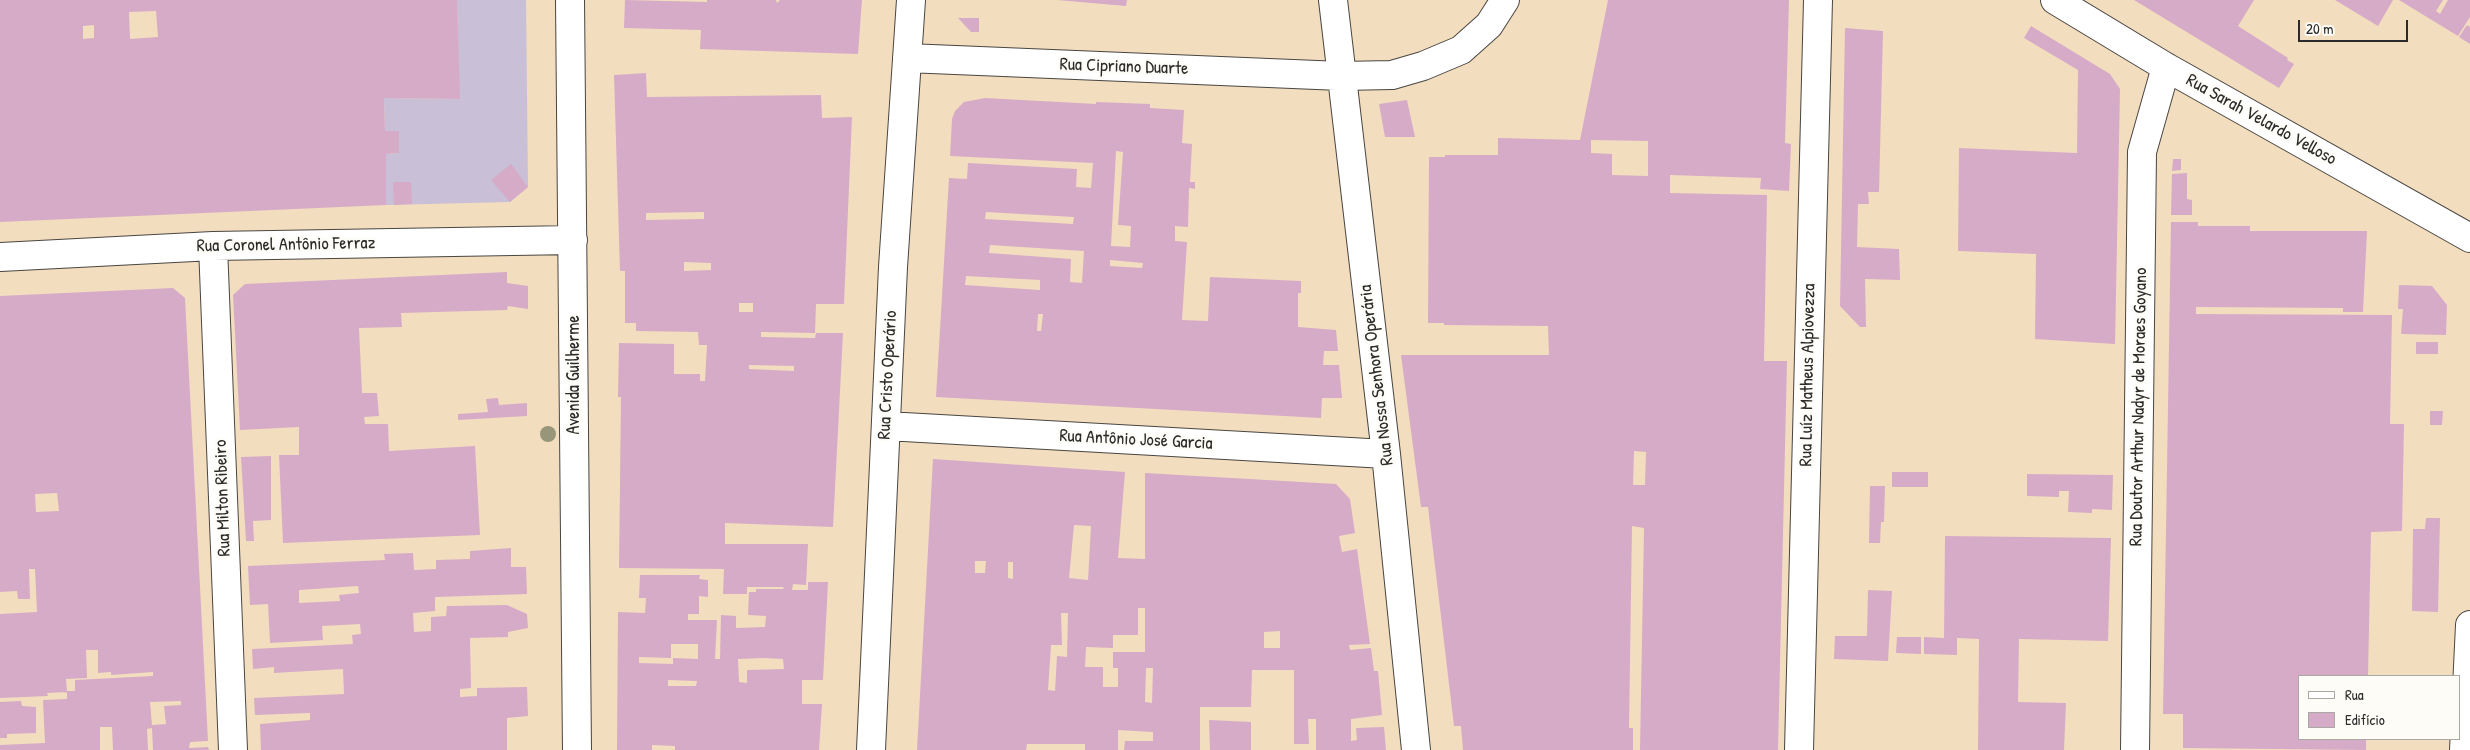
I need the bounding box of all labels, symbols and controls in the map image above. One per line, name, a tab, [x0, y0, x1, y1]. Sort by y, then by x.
scale bar	[2300, 10, 2410, 42]
text: 20 m	[2306, 18, 2333, 39]
street label: Rua Cipriano Duarte	[1059, 54, 1189, 80]
street label: Rua Sarah Velardo Velloso	[2182, 70, 2340, 170]
street label: Rua Coronel Antônio Ferraz	[197, 233, 375, 257]
street label: Rua Doutor Arthur Nadyr de Moraes Goyano	[2126, 268, 2152, 546]
street label: Rua Nossa Senhora Operária	[1355, 283, 1399, 467]
street label: Rua Luíz Matheus Alpiovezza	[1796, 283, 1820, 467]
street label: Rua Cristo Operário	[874, 310, 902, 440]
street label: Avenida Guilherme	[563, 315, 585, 435]
street label: Rua Antônio José Garcia	[1059, 425, 1213, 455]
street label: Rua Milton Ribeiro	[210, 439, 236, 557]
legend	[2298, 675, 2460, 740]
text: Rua	[2345, 684, 2364, 705]
text: Edifício	[2345, 709, 2385, 730]

